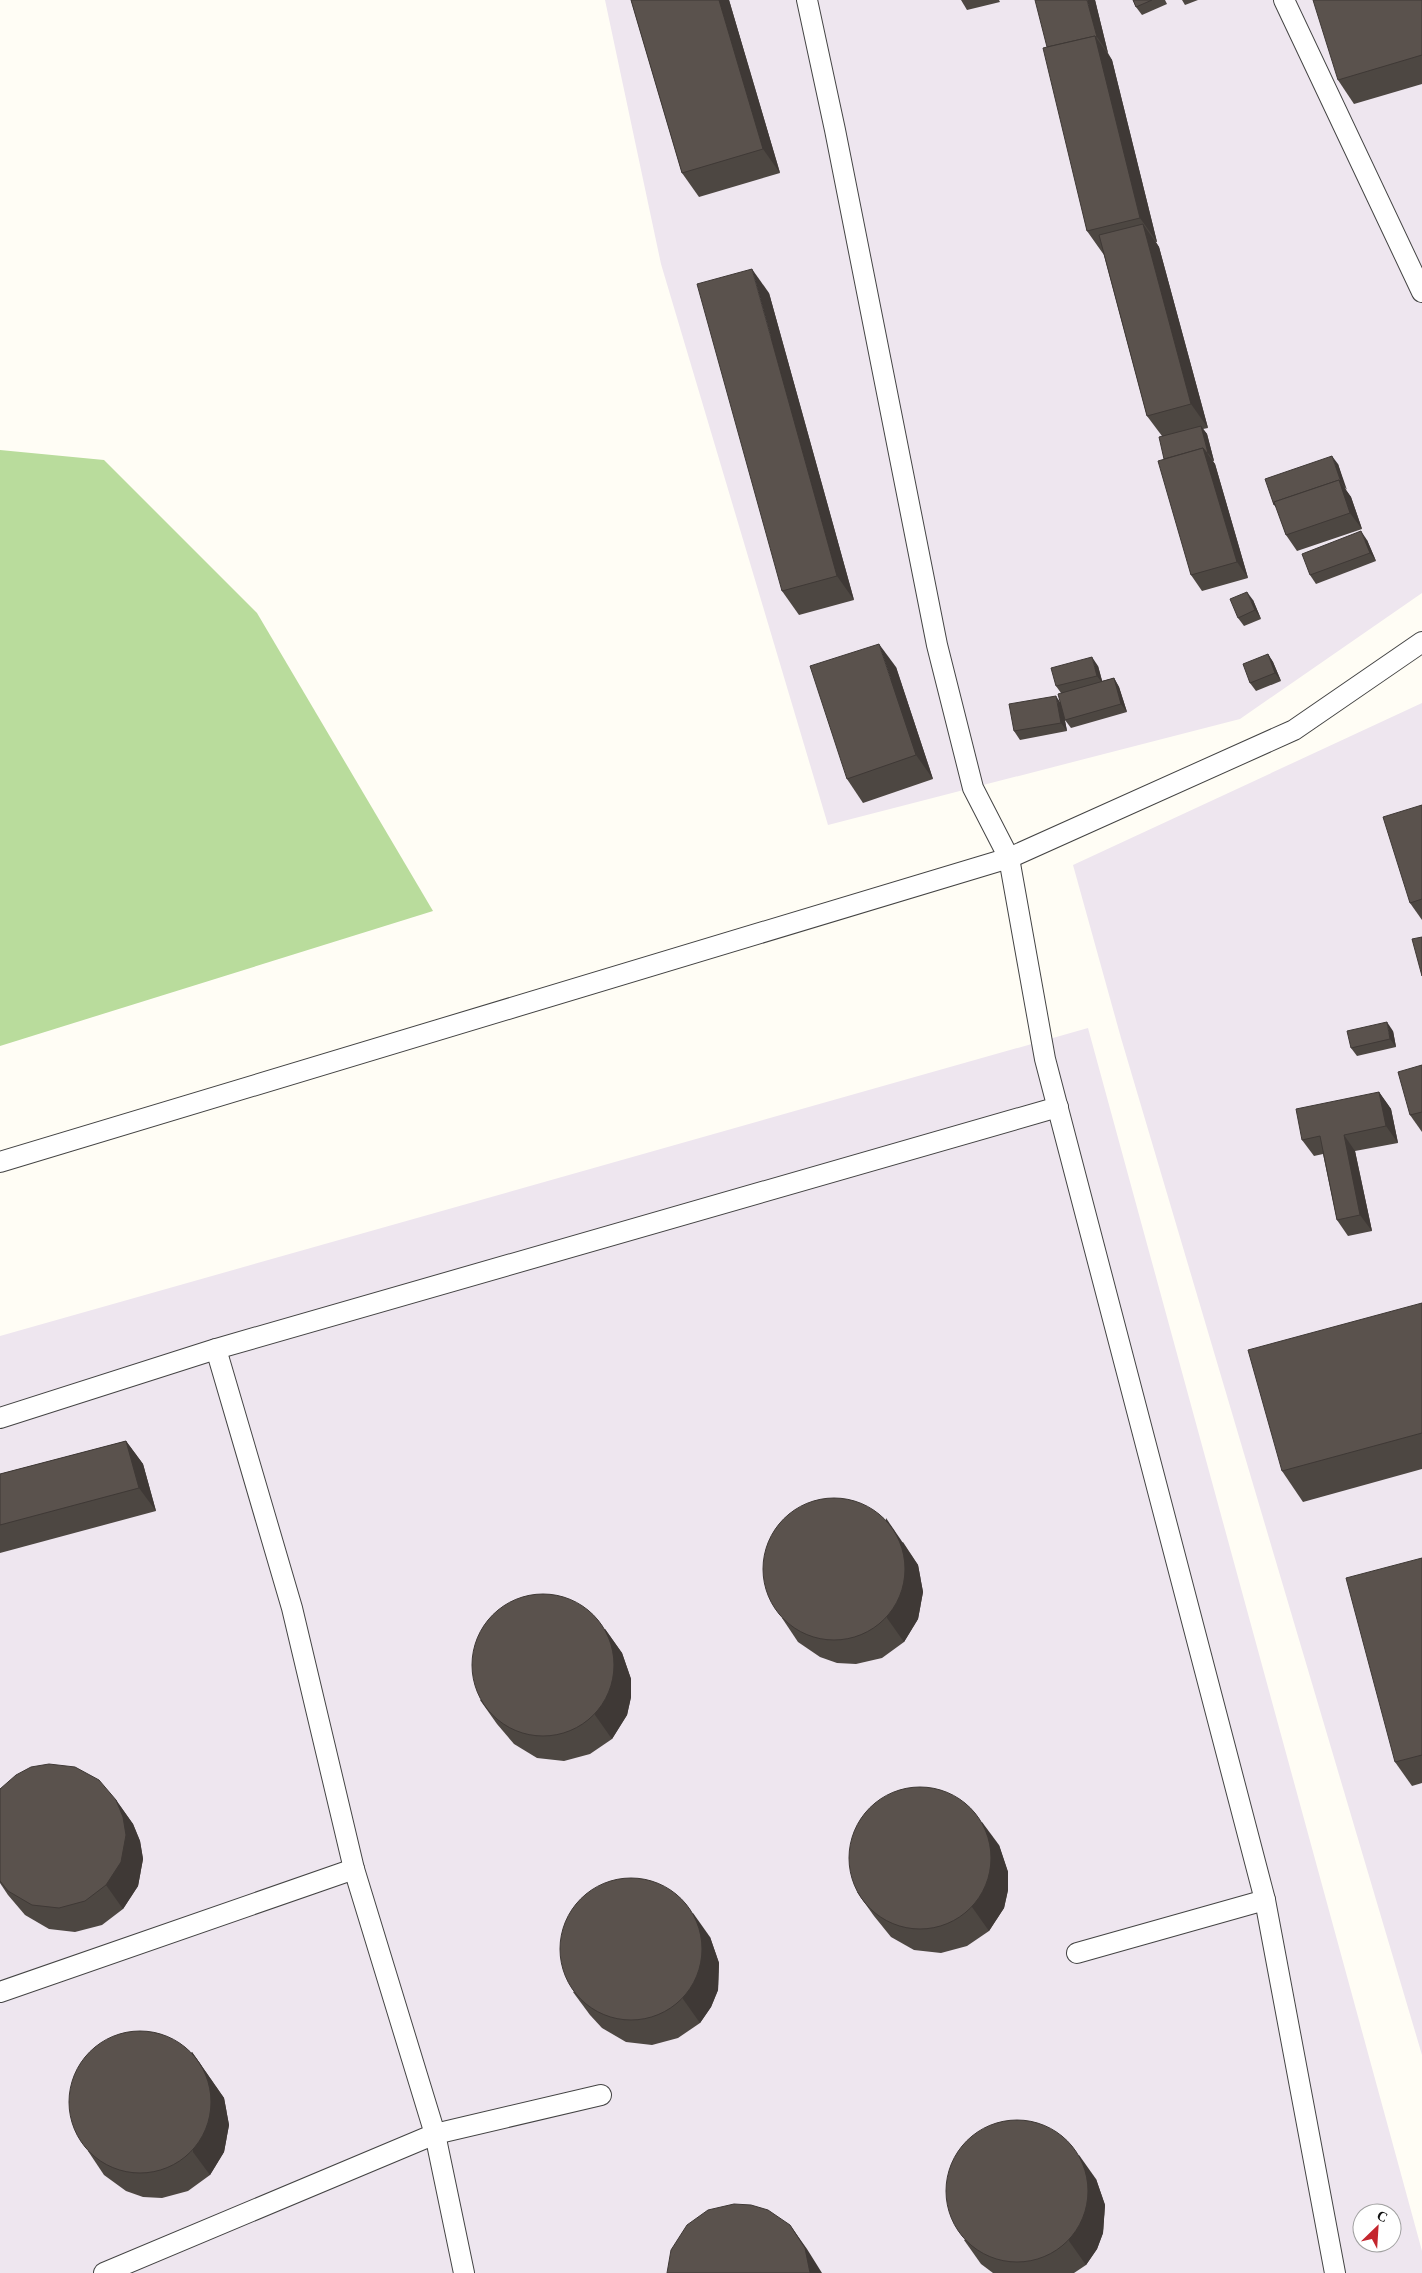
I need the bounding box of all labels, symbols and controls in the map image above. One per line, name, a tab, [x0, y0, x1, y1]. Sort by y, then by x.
north arrow	[1352, 2203, 1402, 2253]
text: С	[1374, 2206, 1391, 2227]

